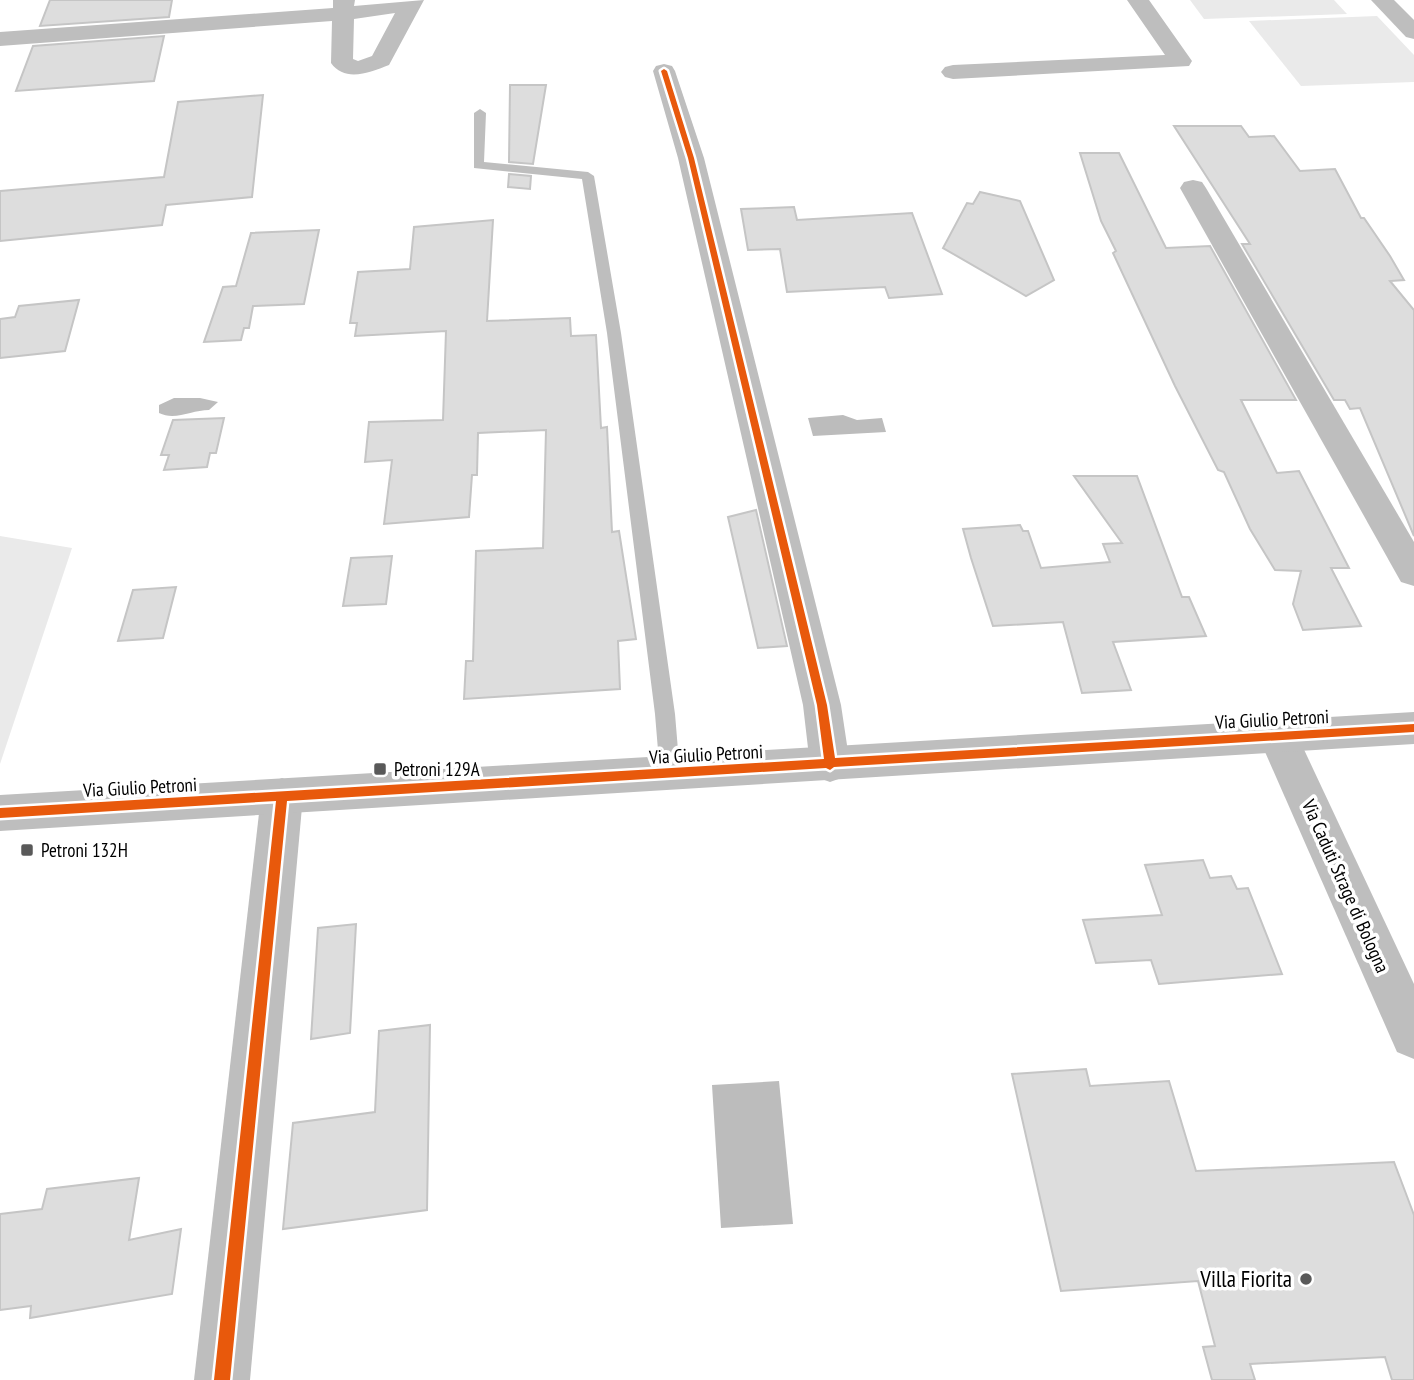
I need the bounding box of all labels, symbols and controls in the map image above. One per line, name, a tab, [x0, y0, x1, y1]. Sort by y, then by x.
street label: Via Giulio Petroni	[1213, 704, 1330, 734]
street label: Via Giulio Petroni	[647, 739, 764, 769]
place label: Petroni 129A	[394, 757, 480, 781]
marker: Petroni 129A	[372, 761, 388, 777]
street label: Via Giulio Petroni	[81, 772, 198, 802]
street label: Via Caduti Strage di Bologna	[1297, 795, 1395, 976]
place label: Petroni 132H	[41, 838, 128, 862]
marker: Petroni 132H	[19, 842, 35, 858]
place label: Villa Fiorita	[1199, 1264, 1292, 1293]
marker: Villa Fiorita	[1298, 1271, 1314, 1287]

